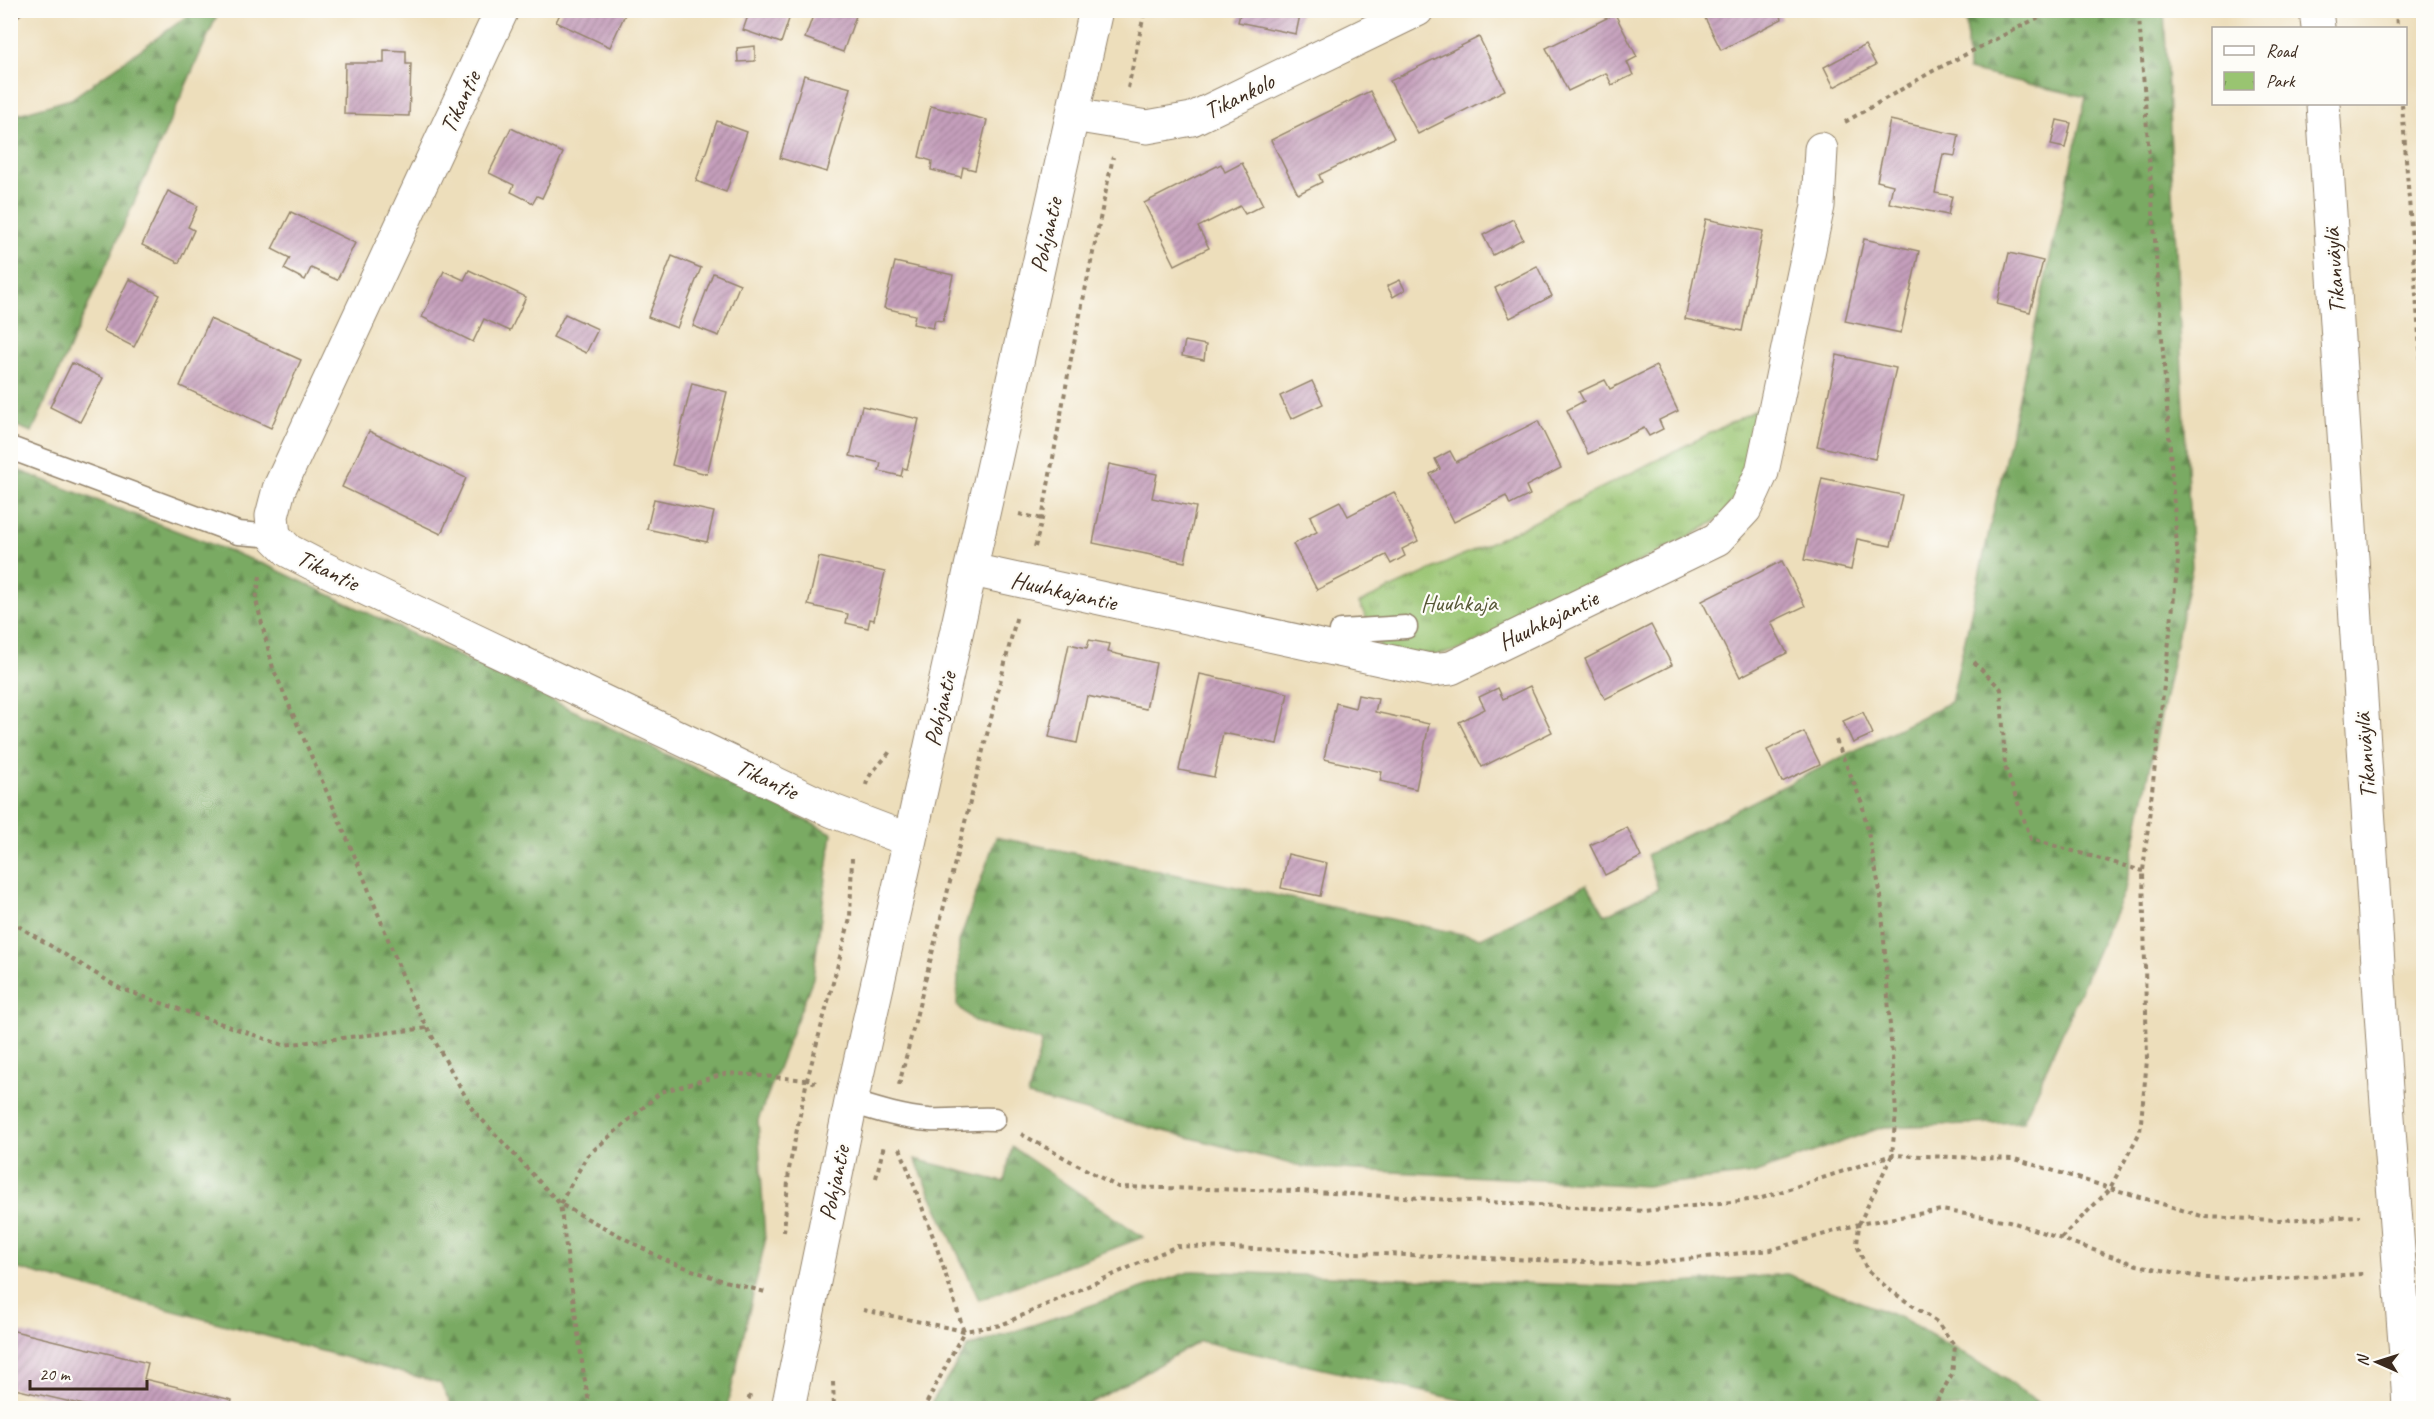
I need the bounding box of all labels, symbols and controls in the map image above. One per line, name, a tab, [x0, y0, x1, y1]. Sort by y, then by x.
legend	[2212, 27, 2407, 105]
text: Road	[2266, 40, 2299, 62]
street label: Tikantie	[433, 64, 488, 138]
street label: Tikankolo	[1199, 66, 1280, 126]
text: Park	[2266, 70, 2296, 92]
street label: Pohjantie	[1023, 193, 1070, 275]
street label: Tikanväylä	[2316, 226, 2352, 315]
street label: Tikantie	[292, 542, 366, 599]
street label: Huuhkajantie	[1008, 564, 1122, 618]
street label: Huuhkajantie	[1493, 582, 1605, 657]
park label: Huuhkaja	[1421, 588, 1499, 618]
street label: Pohjantie	[917, 667, 964, 749]
street label: Tikanväylä	[2347, 711, 2383, 800]
street label: Tikantie	[731, 752, 805, 807]
street label: Pohjantie	[811, 1141, 857, 1223]
north arrow	[2347, 1332, 2407, 1392]
scale bar	[30, 1353, 147, 1391]
text: N	[2353, 1353, 2373, 1367]
text: 20 m	[39, 1363, 72, 1385]

